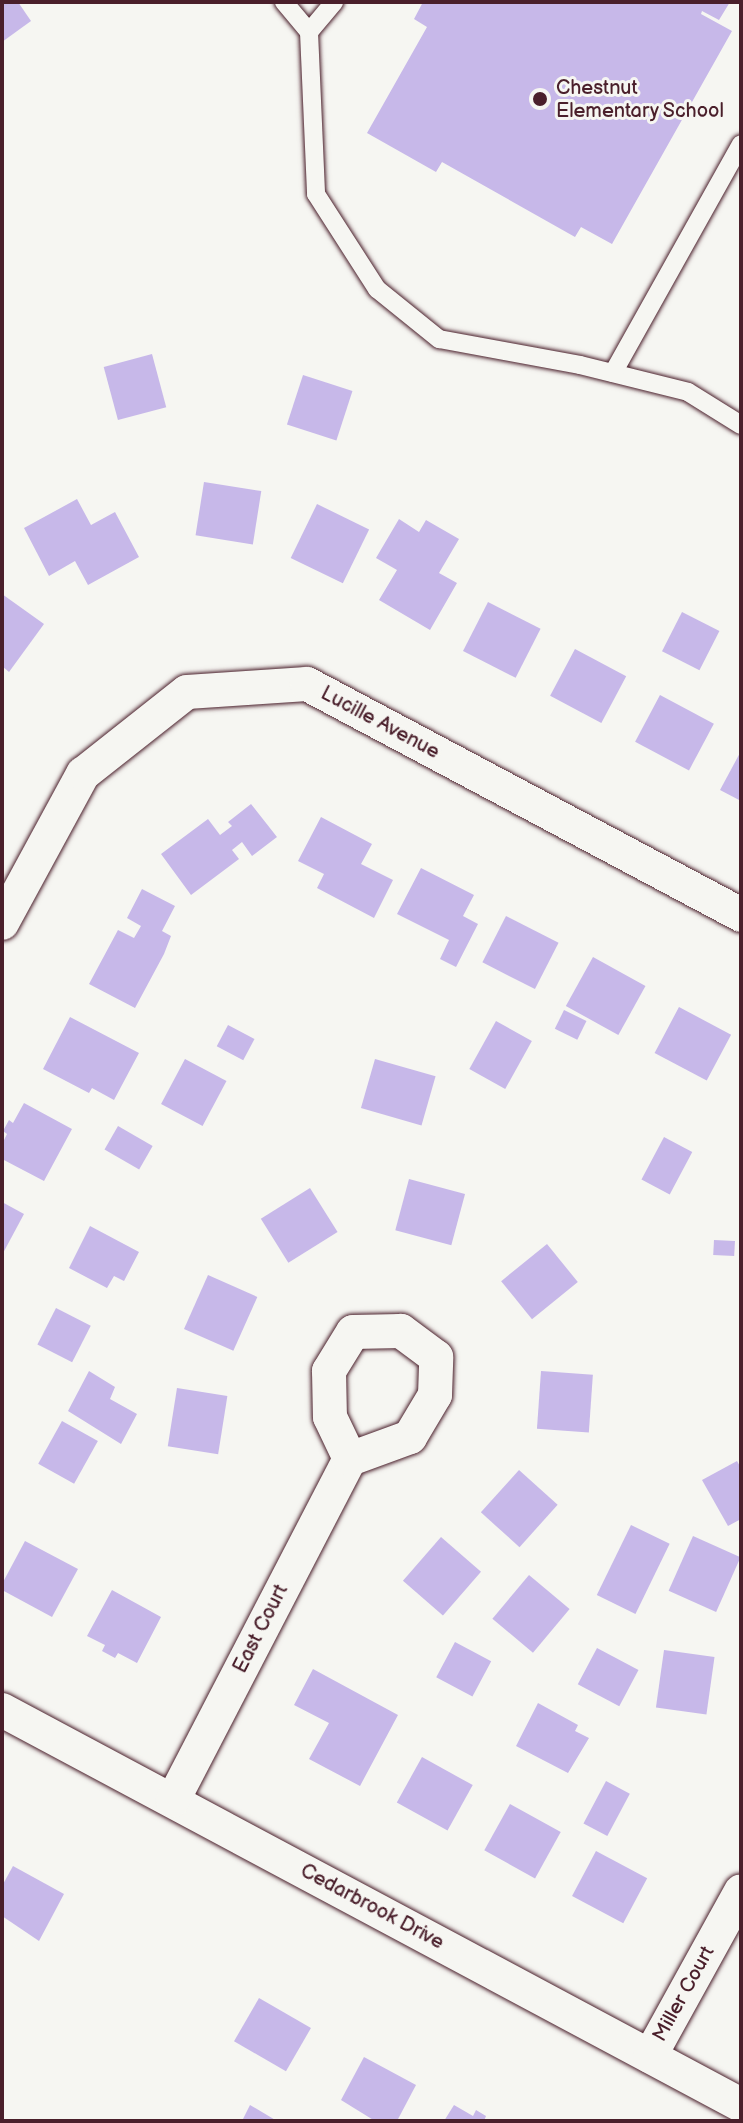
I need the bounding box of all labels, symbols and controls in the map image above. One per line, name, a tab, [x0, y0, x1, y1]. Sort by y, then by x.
place label: Chestnut Elementary School	[556, 76, 726, 123]
marker: Chestnut Elementary School	[531, 90, 549, 108]
street label: Lucille Avenue	[316, 682, 444, 764]
street label: East Court	[229, 1581, 293, 1677]
street label: Cedarbrook Drive	[296, 1859, 448, 1955]
street label: Miller Court	[648, 1942, 720, 2046]

